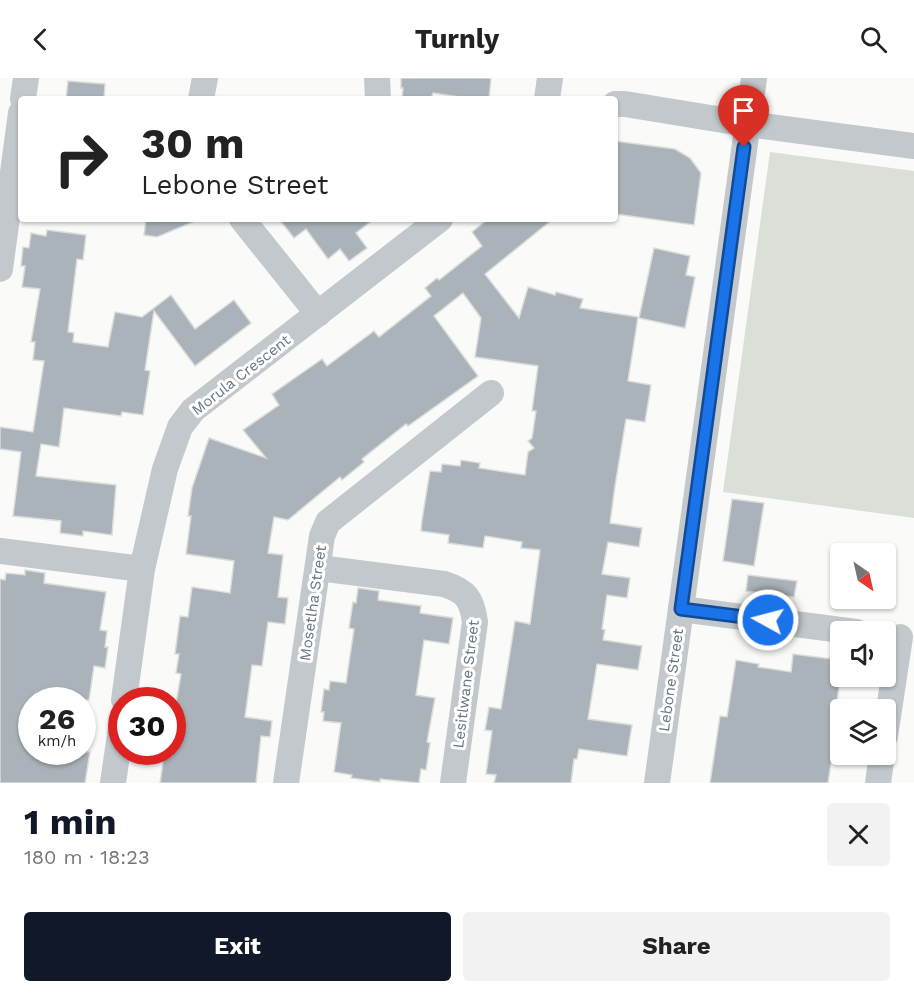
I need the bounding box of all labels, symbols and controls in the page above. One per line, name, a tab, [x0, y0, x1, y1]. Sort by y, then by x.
icon: back	[24, 23, 57, 56]
text: Turnly	[415, 23, 499, 55]
icon: search	[857, 23, 890, 56]
pin	[718, 85, 769, 147]
icon: arrive	[727, 94, 760, 127]
text: 30 m	[141, 119, 245, 168]
icon: right	[42, 120, 120, 198]
text: Lebone Street	[141, 169, 328, 201]
street label: Morula Crescent	[188, 330, 294, 419]
street label: Mosetlha Street	[296, 543, 330, 662]
north arrow	[830, 543, 896, 609]
map controls	[830, 543, 896, 765]
position arrow	[736, 588, 800, 652]
street label: Lesitlwane Street	[449, 618, 483, 749]
button: sound	[830, 621, 896, 687]
street label: Lebone Street	[655, 627, 687, 733]
speed limit sign: 30	[108, 687, 186, 765]
button: layers	[830, 699, 896, 765]
text: 26	[39, 701, 75, 736]
text: km/h	[38, 732, 76, 750]
text: 1 min	[24, 801, 116, 843]
button: close	[827, 803, 890, 866]
text: 180 m · 18:23	[24, 845, 150, 869]
button: Exit	[24, 912, 451, 981]
button: Share	[463, 912, 890, 981]

